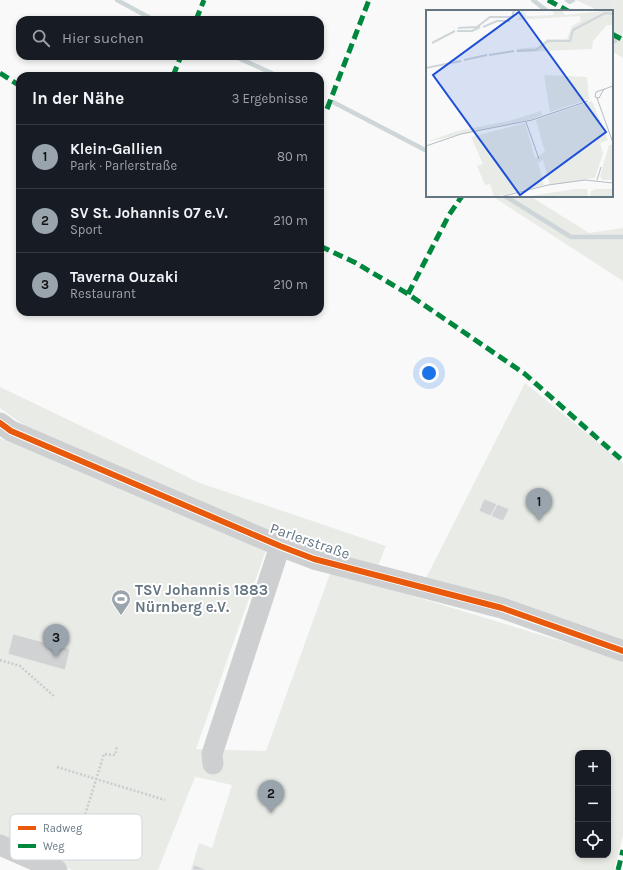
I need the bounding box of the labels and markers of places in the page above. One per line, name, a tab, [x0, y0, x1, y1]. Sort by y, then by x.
pin: 1	[526, 488, 552, 521]
place label: TSV Johannis 1883 Nürnberg e.V.	[135, 581, 268, 616]
sports icon: TSV Johannis 1883 Nürnberg e.V.	[110, 588, 132, 616]
pin: 3	[43, 624, 69, 657]
pin: 2	[258, 780, 284, 813]

